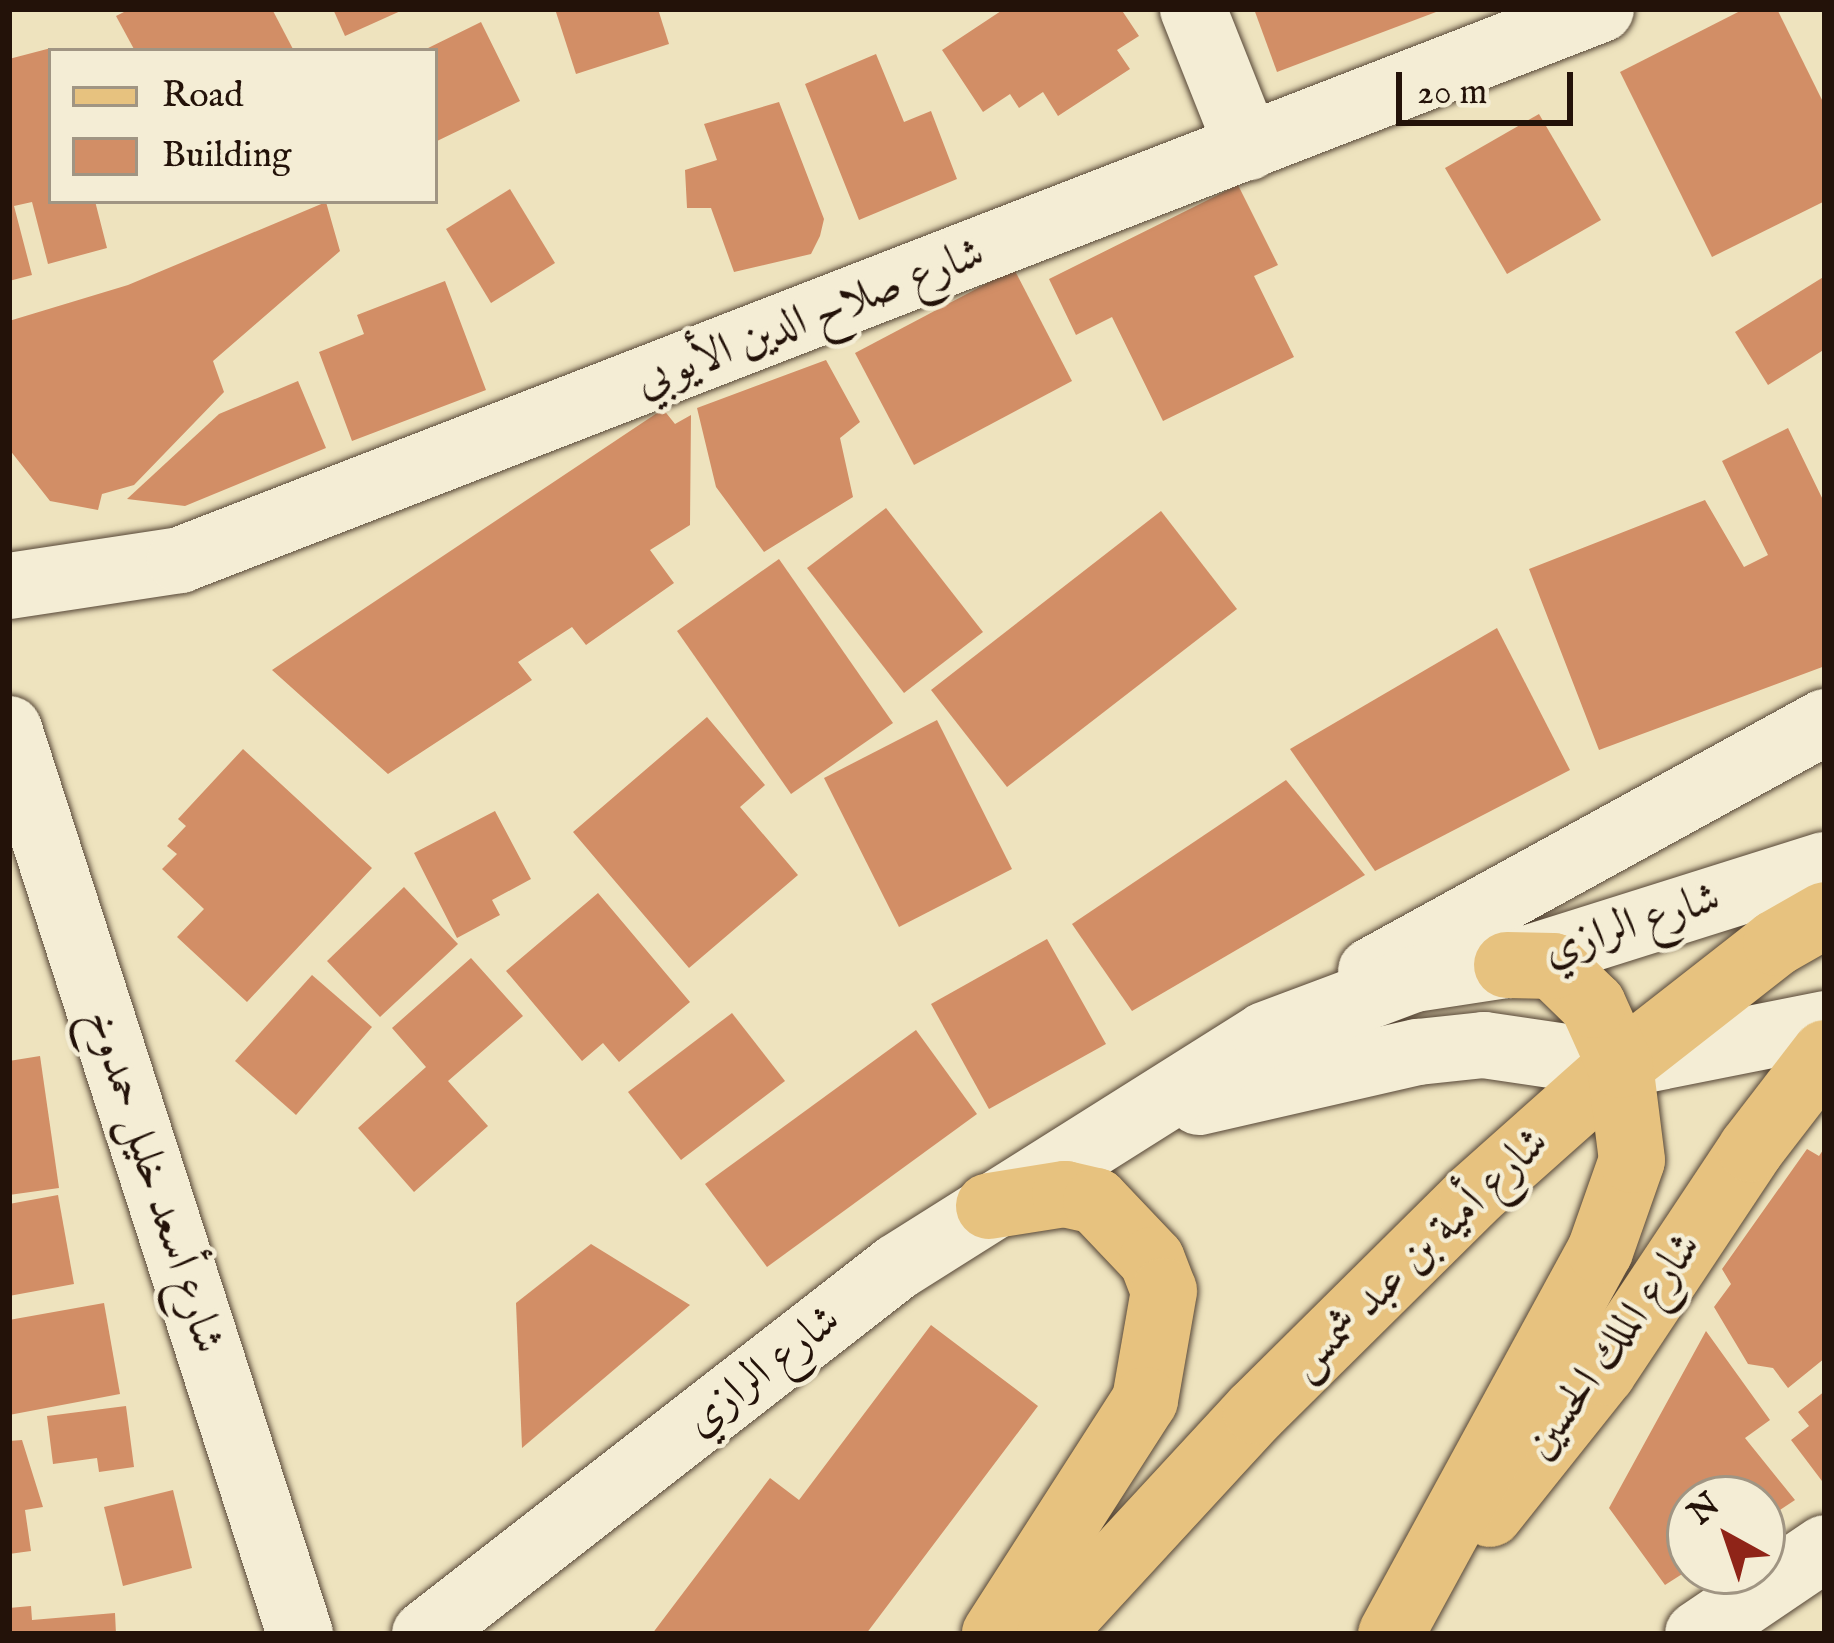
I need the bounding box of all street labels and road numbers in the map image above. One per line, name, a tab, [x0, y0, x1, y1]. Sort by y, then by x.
street label: شارع صلاح الدين الأيوبي	[628, 227, 992, 409]
street label: شارع الرازي	[1537, 871, 1727, 979]
street label: شارع أسعد خليل حمدوخ	[73, 1002, 235, 1360]
street label: شارع أمية بن عبد شمس	[1278, 1116, 1560, 1392]
street label: شارع الملك الحسين	[1513, 1222, 1713, 1470]
street label: شارع الرازي	[674, 1293, 852, 1449]

